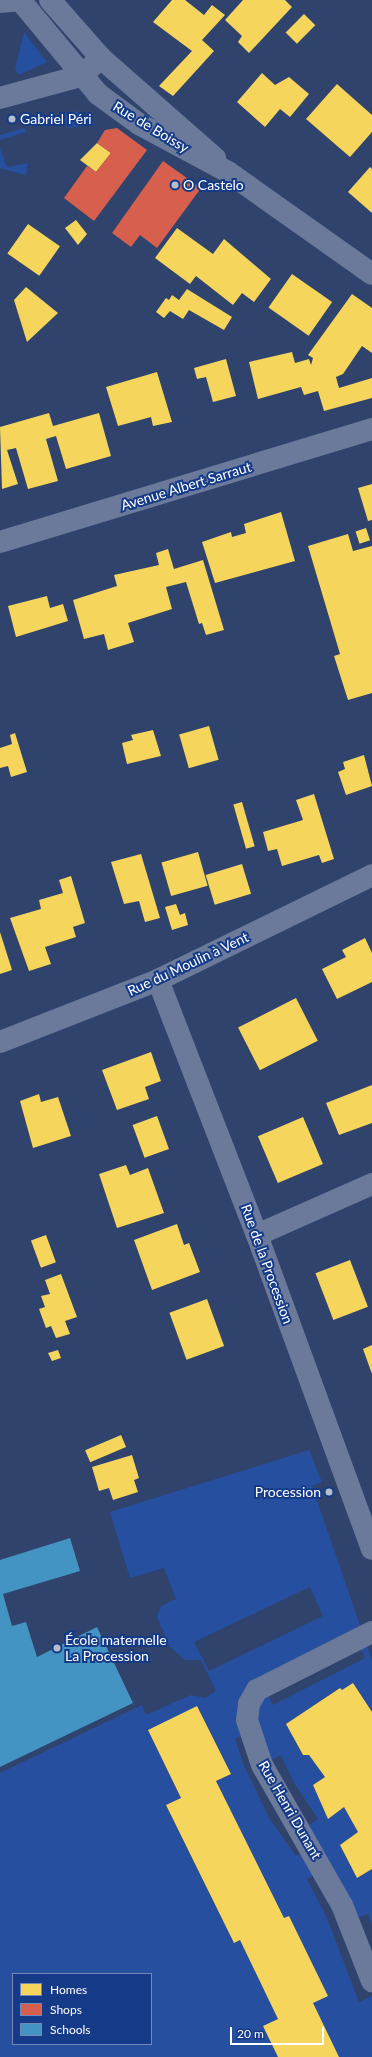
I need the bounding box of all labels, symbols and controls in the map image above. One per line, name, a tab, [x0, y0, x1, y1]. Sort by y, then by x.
street label: Rue de Boissy	[110, 98, 192, 156]
place label: Gabriel Péri	[20, 111, 92, 127]
marker: Gabriel Péri	[7, 114, 17, 124]
place label: O Castelo	[183, 177, 244, 193]
marker: O Castelo	[170, 180, 180, 190]
street label: Avenue Albert Sarraut	[119, 458, 253, 514]
street label: Rue du Moulin à Vent	[125, 928, 251, 1000]
street label: Rue de la Procession	[238, 1202, 296, 1326]
place label: Procession	[255, 1484, 321, 1500]
marker: Procession	[324, 1487, 334, 1497]
place label: École maternelle La Procession	[65, 1632, 167, 1664]
marker: École maternelle La Procession	[52, 1643, 62, 1653]
street label: Rue Henri Dunant	[255, 1758, 325, 1862]
legend	[12, 1973, 152, 2045]
text: Homes	[50, 1982, 87, 1997]
text: Shops	[50, 2002, 82, 2017]
scale bar	[232, 2019, 326, 2045]
text: Schools	[50, 2022, 91, 2037]
text: 20 m	[237, 2026, 264, 2041]

